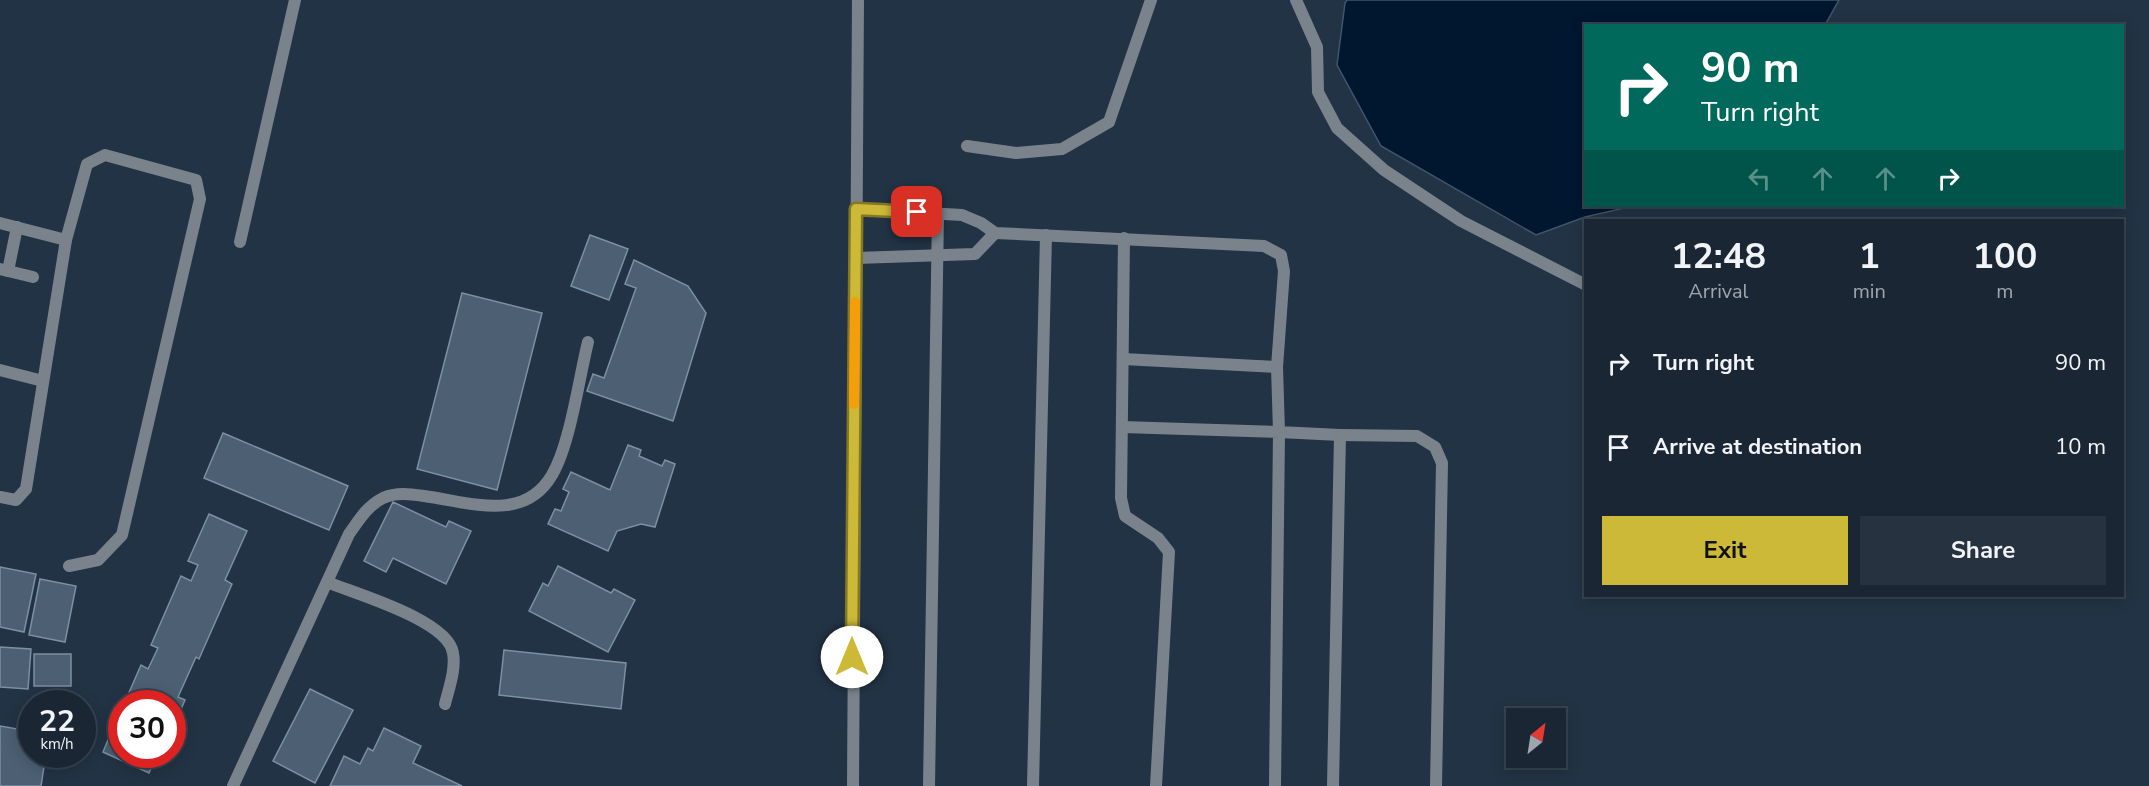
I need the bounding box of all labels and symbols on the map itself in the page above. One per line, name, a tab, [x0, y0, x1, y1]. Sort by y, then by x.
pin	[891, 186, 942, 237]
position arrow	[820, 625, 884, 689]
speed limit sign: 30	[108, 690, 186, 768]
north arrow	[1506, 708, 1566, 768]

